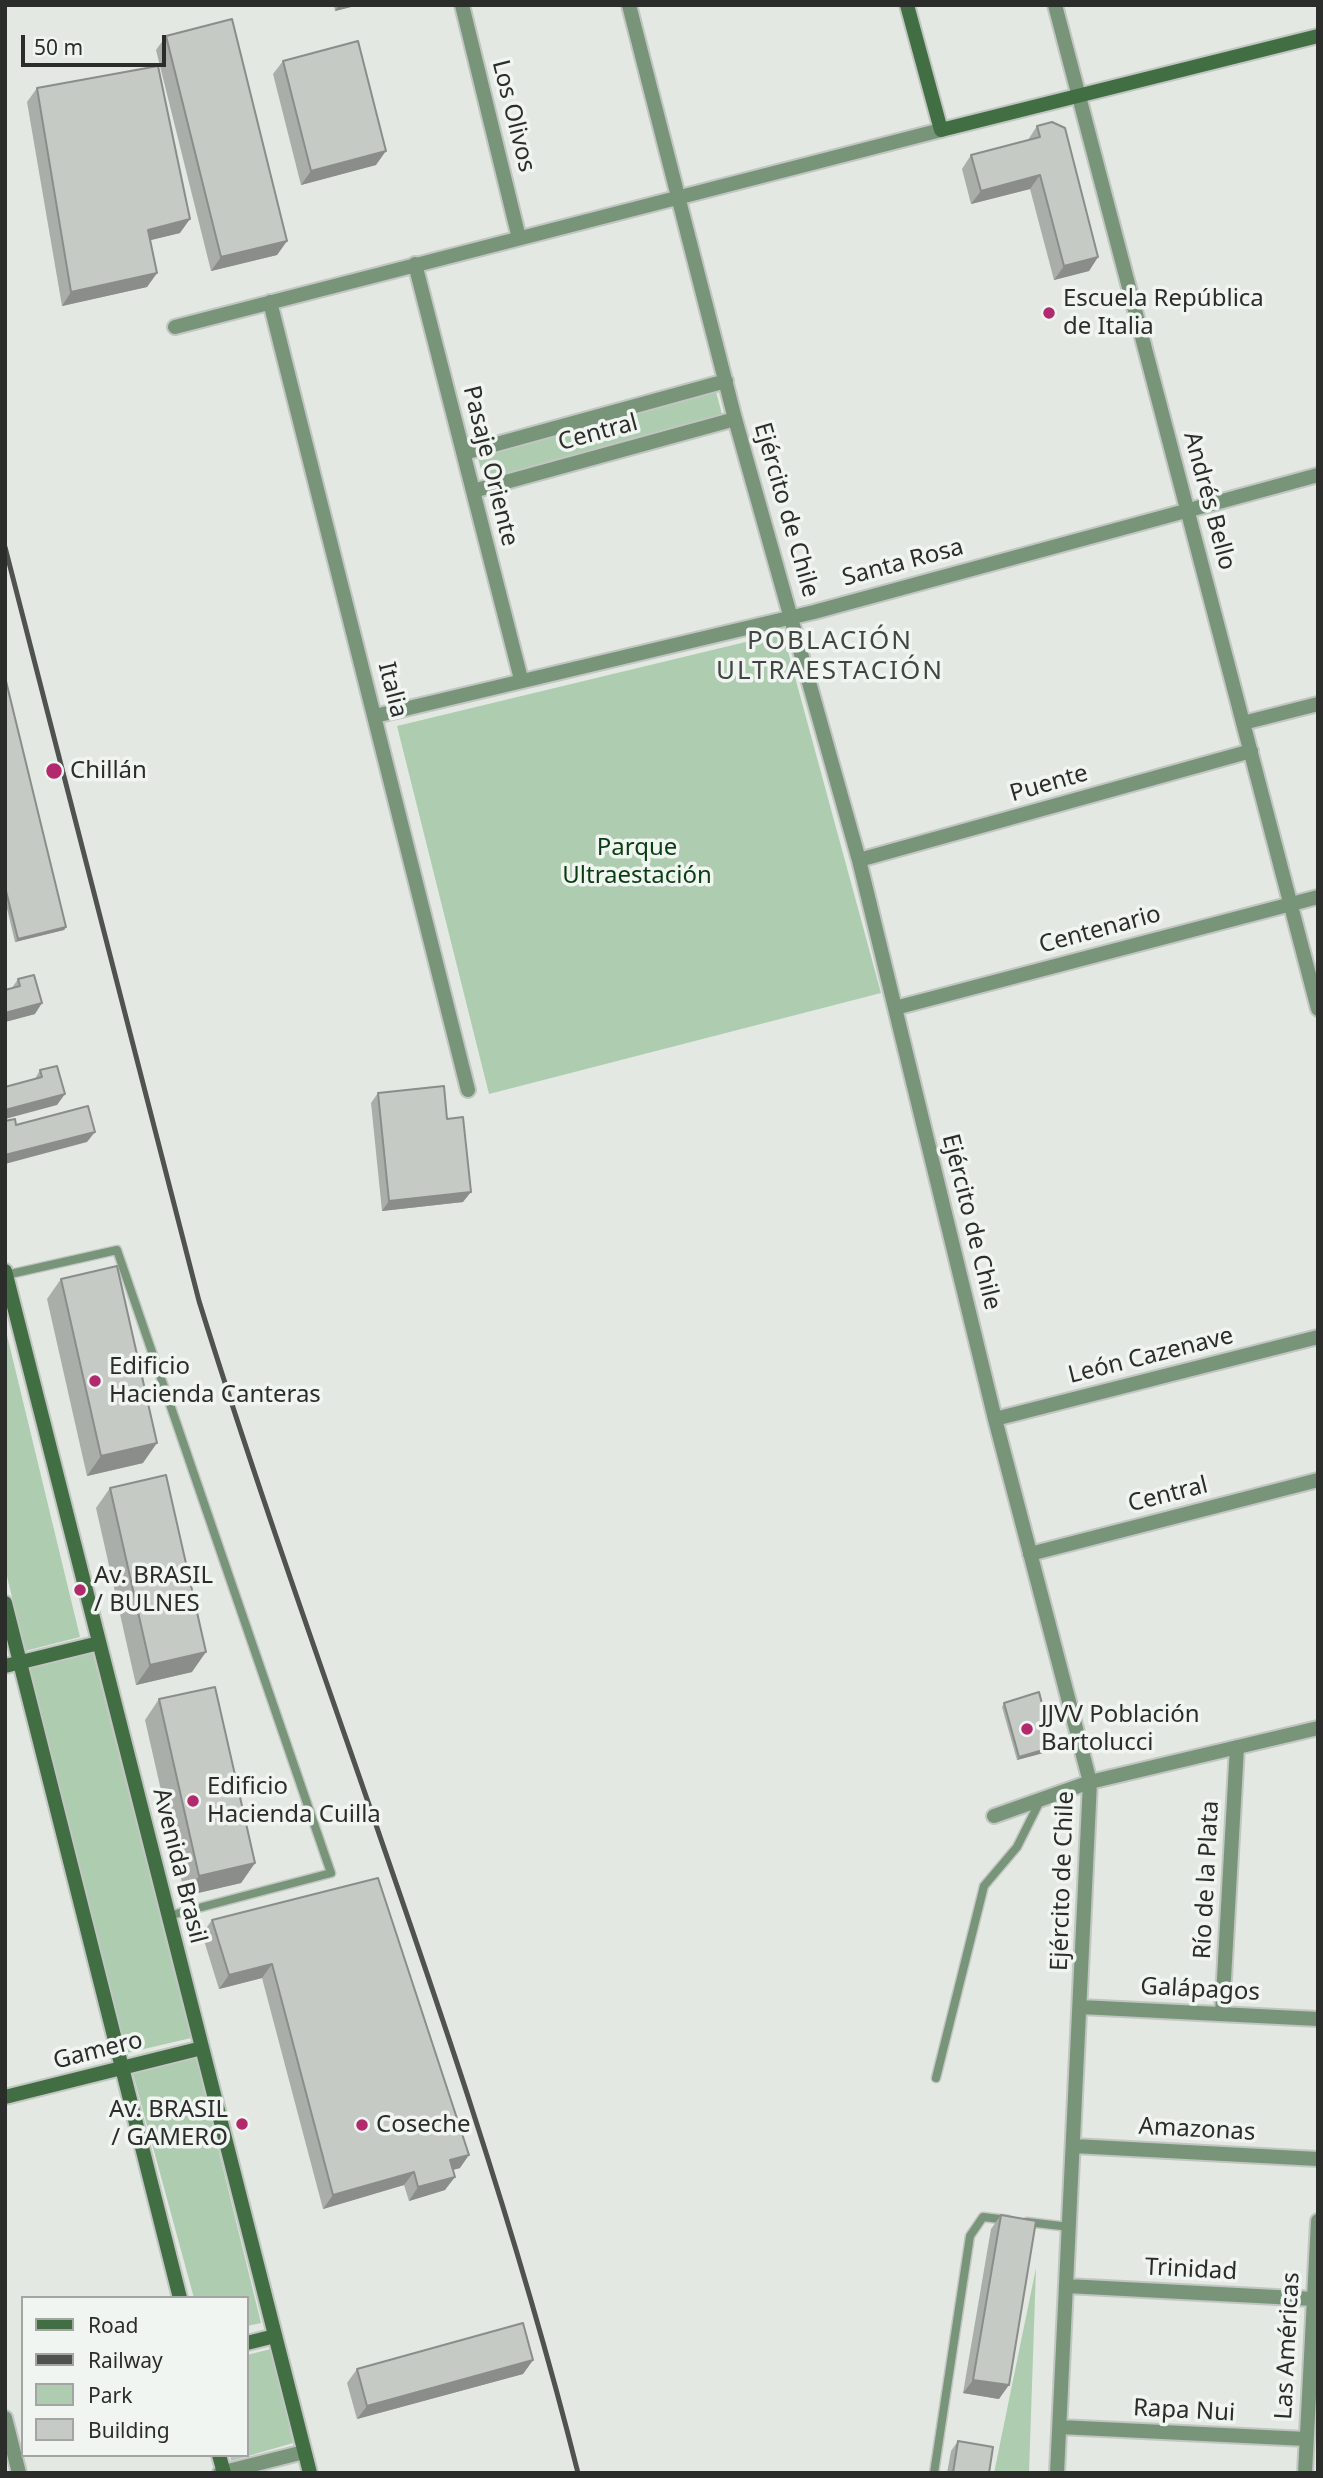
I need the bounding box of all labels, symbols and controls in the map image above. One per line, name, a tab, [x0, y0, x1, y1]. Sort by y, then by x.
scale bar	[24, 21, 170, 65]
text: 50 m	[34, 33, 83, 61]
street label: Los Olivos	[485, 57, 541, 175]
place label: Escuela República de Italia	[1063, 285, 1264, 341]
marker: Escuela República de Italia	[1041, 305, 1057, 321]
street label: Pasaje Oriente	[456, 383, 524, 549]
street label: Central	[555, 409, 641, 457]
street label: Ejército de Chile	[747, 419, 825, 601]
street label: Andrés Bello	[1177, 429, 1241, 573]
street label: Santa Rosa	[839, 533, 967, 593]
district label: POBLACIÓN ULTRAESTACIÓN	[718, 626, 942, 688]
street label: Italia	[371, 659, 413, 721]
place label: Chillán	[70, 757, 147, 785]
street label: Puente	[1007, 759, 1091, 809]
marker: Chillán	[44, 761, 64, 781]
park label: Parque Ultraestación	[562, 834, 712, 890]
street label: Centenario	[1036, 900, 1164, 960]
street label: Ejército de Chile	[935, 1131, 1007, 1313]
street label: León Cazenave	[1065, 1322, 1237, 1390]
place label: Edificio Hacienda Canteras	[109, 1353, 321, 1409]
marker: Edificio Hacienda Canteras	[87, 1373, 103, 1389]
street label: Central	[1125, 1471, 1211, 1519]
place label: Av. BRASIL / BULNES	[94, 1562, 213, 1618]
marker: Av. BRASIL / BULNES	[72, 1582, 88, 1598]
place label: JJVV Población Bartolucci	[1041, 1701, 1200, 1757]
marker: JJVV Población Bartolucci	[1019, 1721, 1035, 1737]
place label: Edificio Hacienda Cuilla	[207, 1773, 381, 1829]
street label: Avenida Brasil	[146, 1785, 212, 1947]
street label: Ejército de Chile	[1045, 1791, 1081, 1971]
marker: Edificio Hacienda Cuilla	[185, 1793, 201, 1809]
street label: Río de la Plata	[1188, 1800, 1226, 1960]
street label: Galápagos	[1140, 1972, 1260, 2008]
street label: Gamero	[50, 2026, 146, 2076]
place label: Av. BRASIL / GAMERO	[109, 2096, 228, 2152]
place label: Coseche	[376, 2111, 471, 2139]
street label: Amazonas	[1138, 2113, 1256, 2147]
marker: Av. BRASIL / GAMERO	[234, 2116, 250, 2132]
marker: Coseche	[354, 2117, 370, 2133]
street label: Trinidad	[1144, 2253, 1238, 2287]
street label: Las Américas	[1270, 2272, 1306, 2420]
legend	[21, 2296, 248, 2457]
text: Road	[88, 2311, 138, 2339]
text: Railway	[88, 2346, 163, 2374]
text: Park	[88, 2381, 132, 2409]
street label: Rapa Nui	[1132, 2394, 1236, 2428]
text: Building	[88, 2416, 170, 2444]

